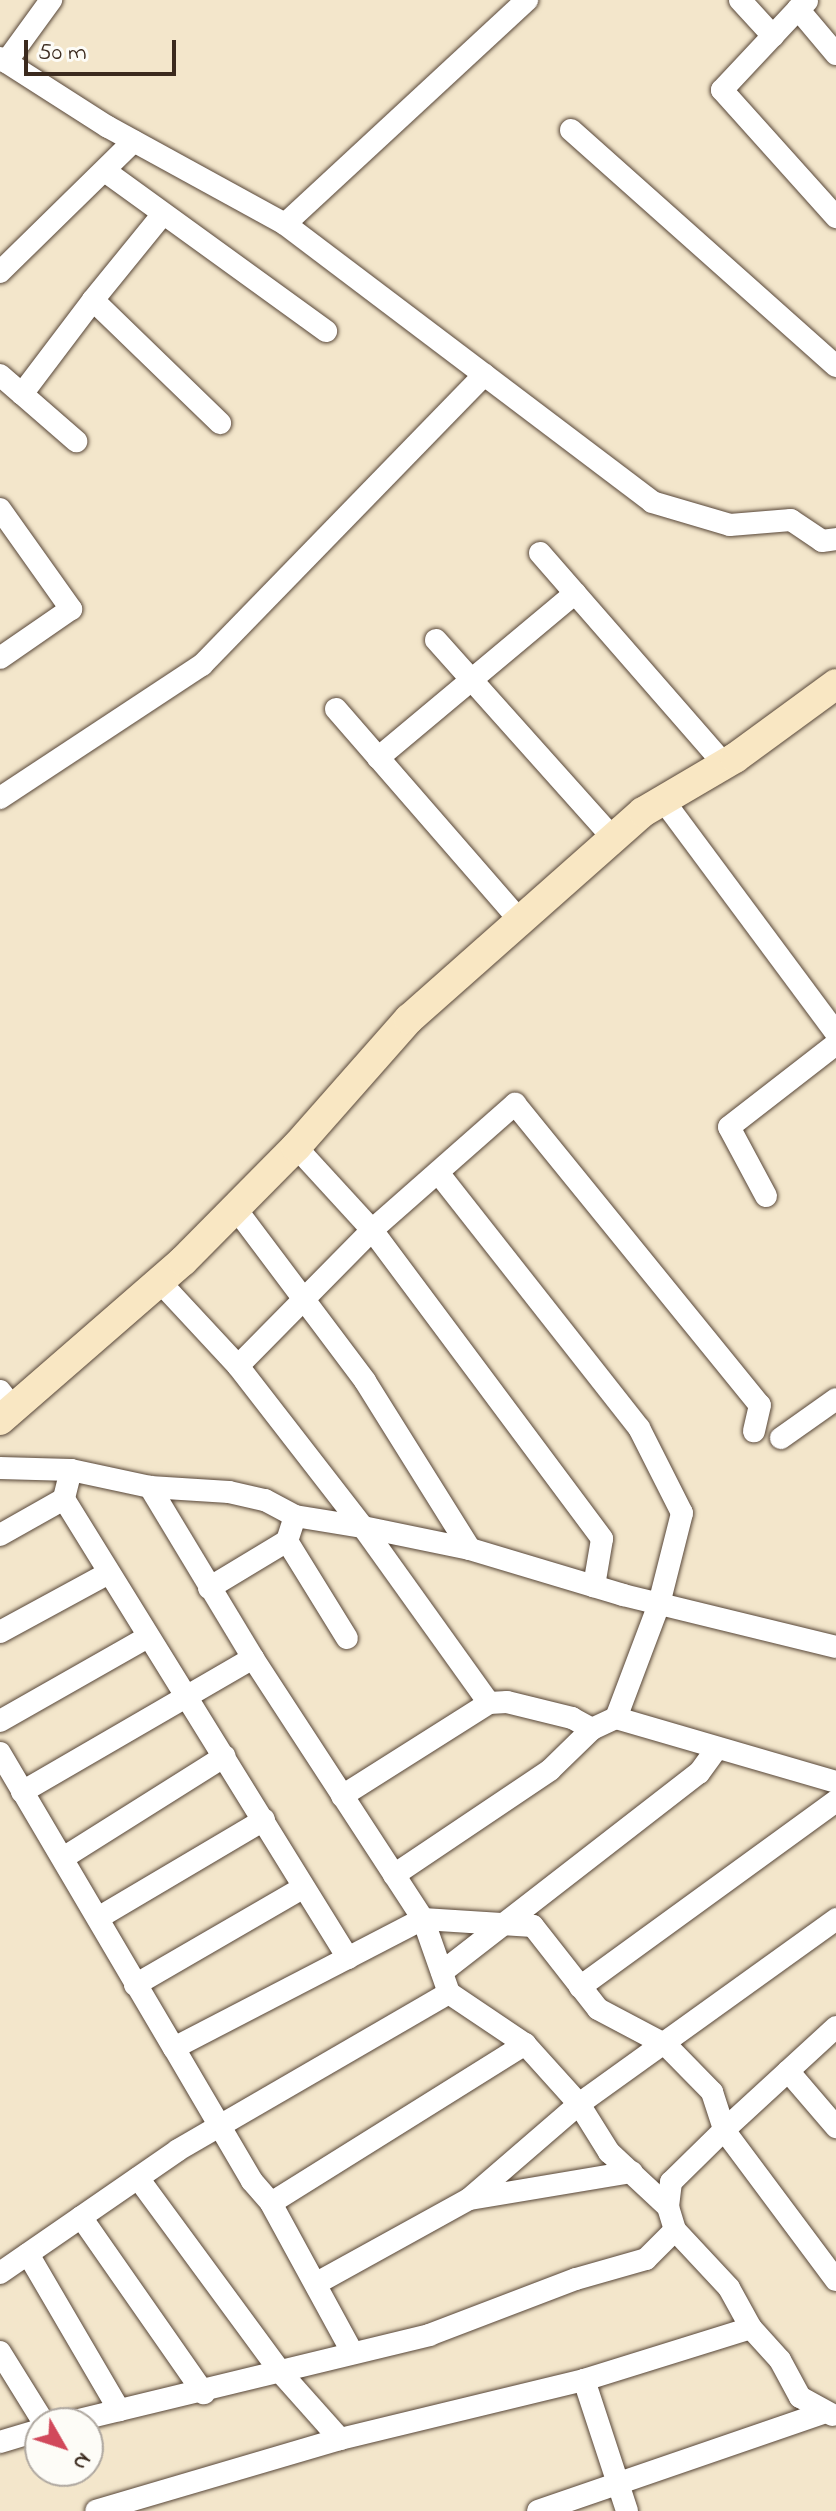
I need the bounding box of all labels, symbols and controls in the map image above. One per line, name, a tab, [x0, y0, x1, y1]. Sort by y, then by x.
scale bar	[28, 24, 180, 74]
text: 50 m	[38, 36, 87, 71]
north arrow	[24, 2407, 104, 2487]
text: N	[64, 2445, 98, 2477]

